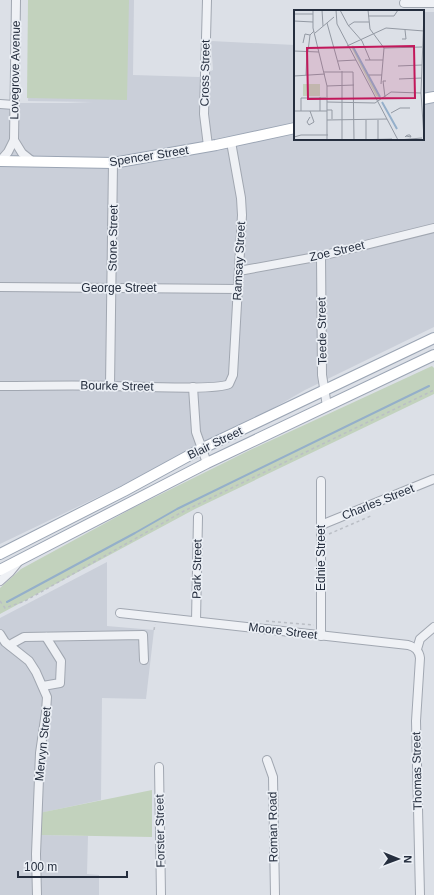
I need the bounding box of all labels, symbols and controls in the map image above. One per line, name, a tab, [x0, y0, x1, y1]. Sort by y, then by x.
inset map	[294, 10, 424, 140]
street label: Lovegrove Avenue	[7, 20, 23, 120]
street label: Cross Street	[197, 39, 213, 106]
street label: Spencer Street	[108, 143, 190, 169]
street label: Stone Street	[105, 204, 121, 271]
street label: Ramsay Street	[230, 220, 248, 301]
street label: Zoe Street	[308, 238, 367, 264]
street label: George Street	[81, 281, 157, 295]
street label: Teede Street	[314, 296, 330, 365]
street label: Bourke Street	[80, 378, 154, 394]
street label: Blair Street	[185, 423, 245, 462]
street label: Charles Street	[340, 481, 417, 523]
street label: Ednie Street	[314, 524, 328, 591]
street label: Park Street	[189, 538, 205, 599]
street label: Moore Street	[248, 620, 319, 642]
street label: Mervyn Street	[32, 705, 54, 782]
street label: Thomas Street	[409, 731, 425, 810]
street label: Roman Road	[265, 792, 281, 862]
street label: Forster Street	[152, 794, 168, 868]
north arrow	[378, 839, 418, 879]
scale bar	[18, 853, 127, 879]
text: N	[402, 855, 414, 863]
text: 100 m	[24, 860, 57, 874]

